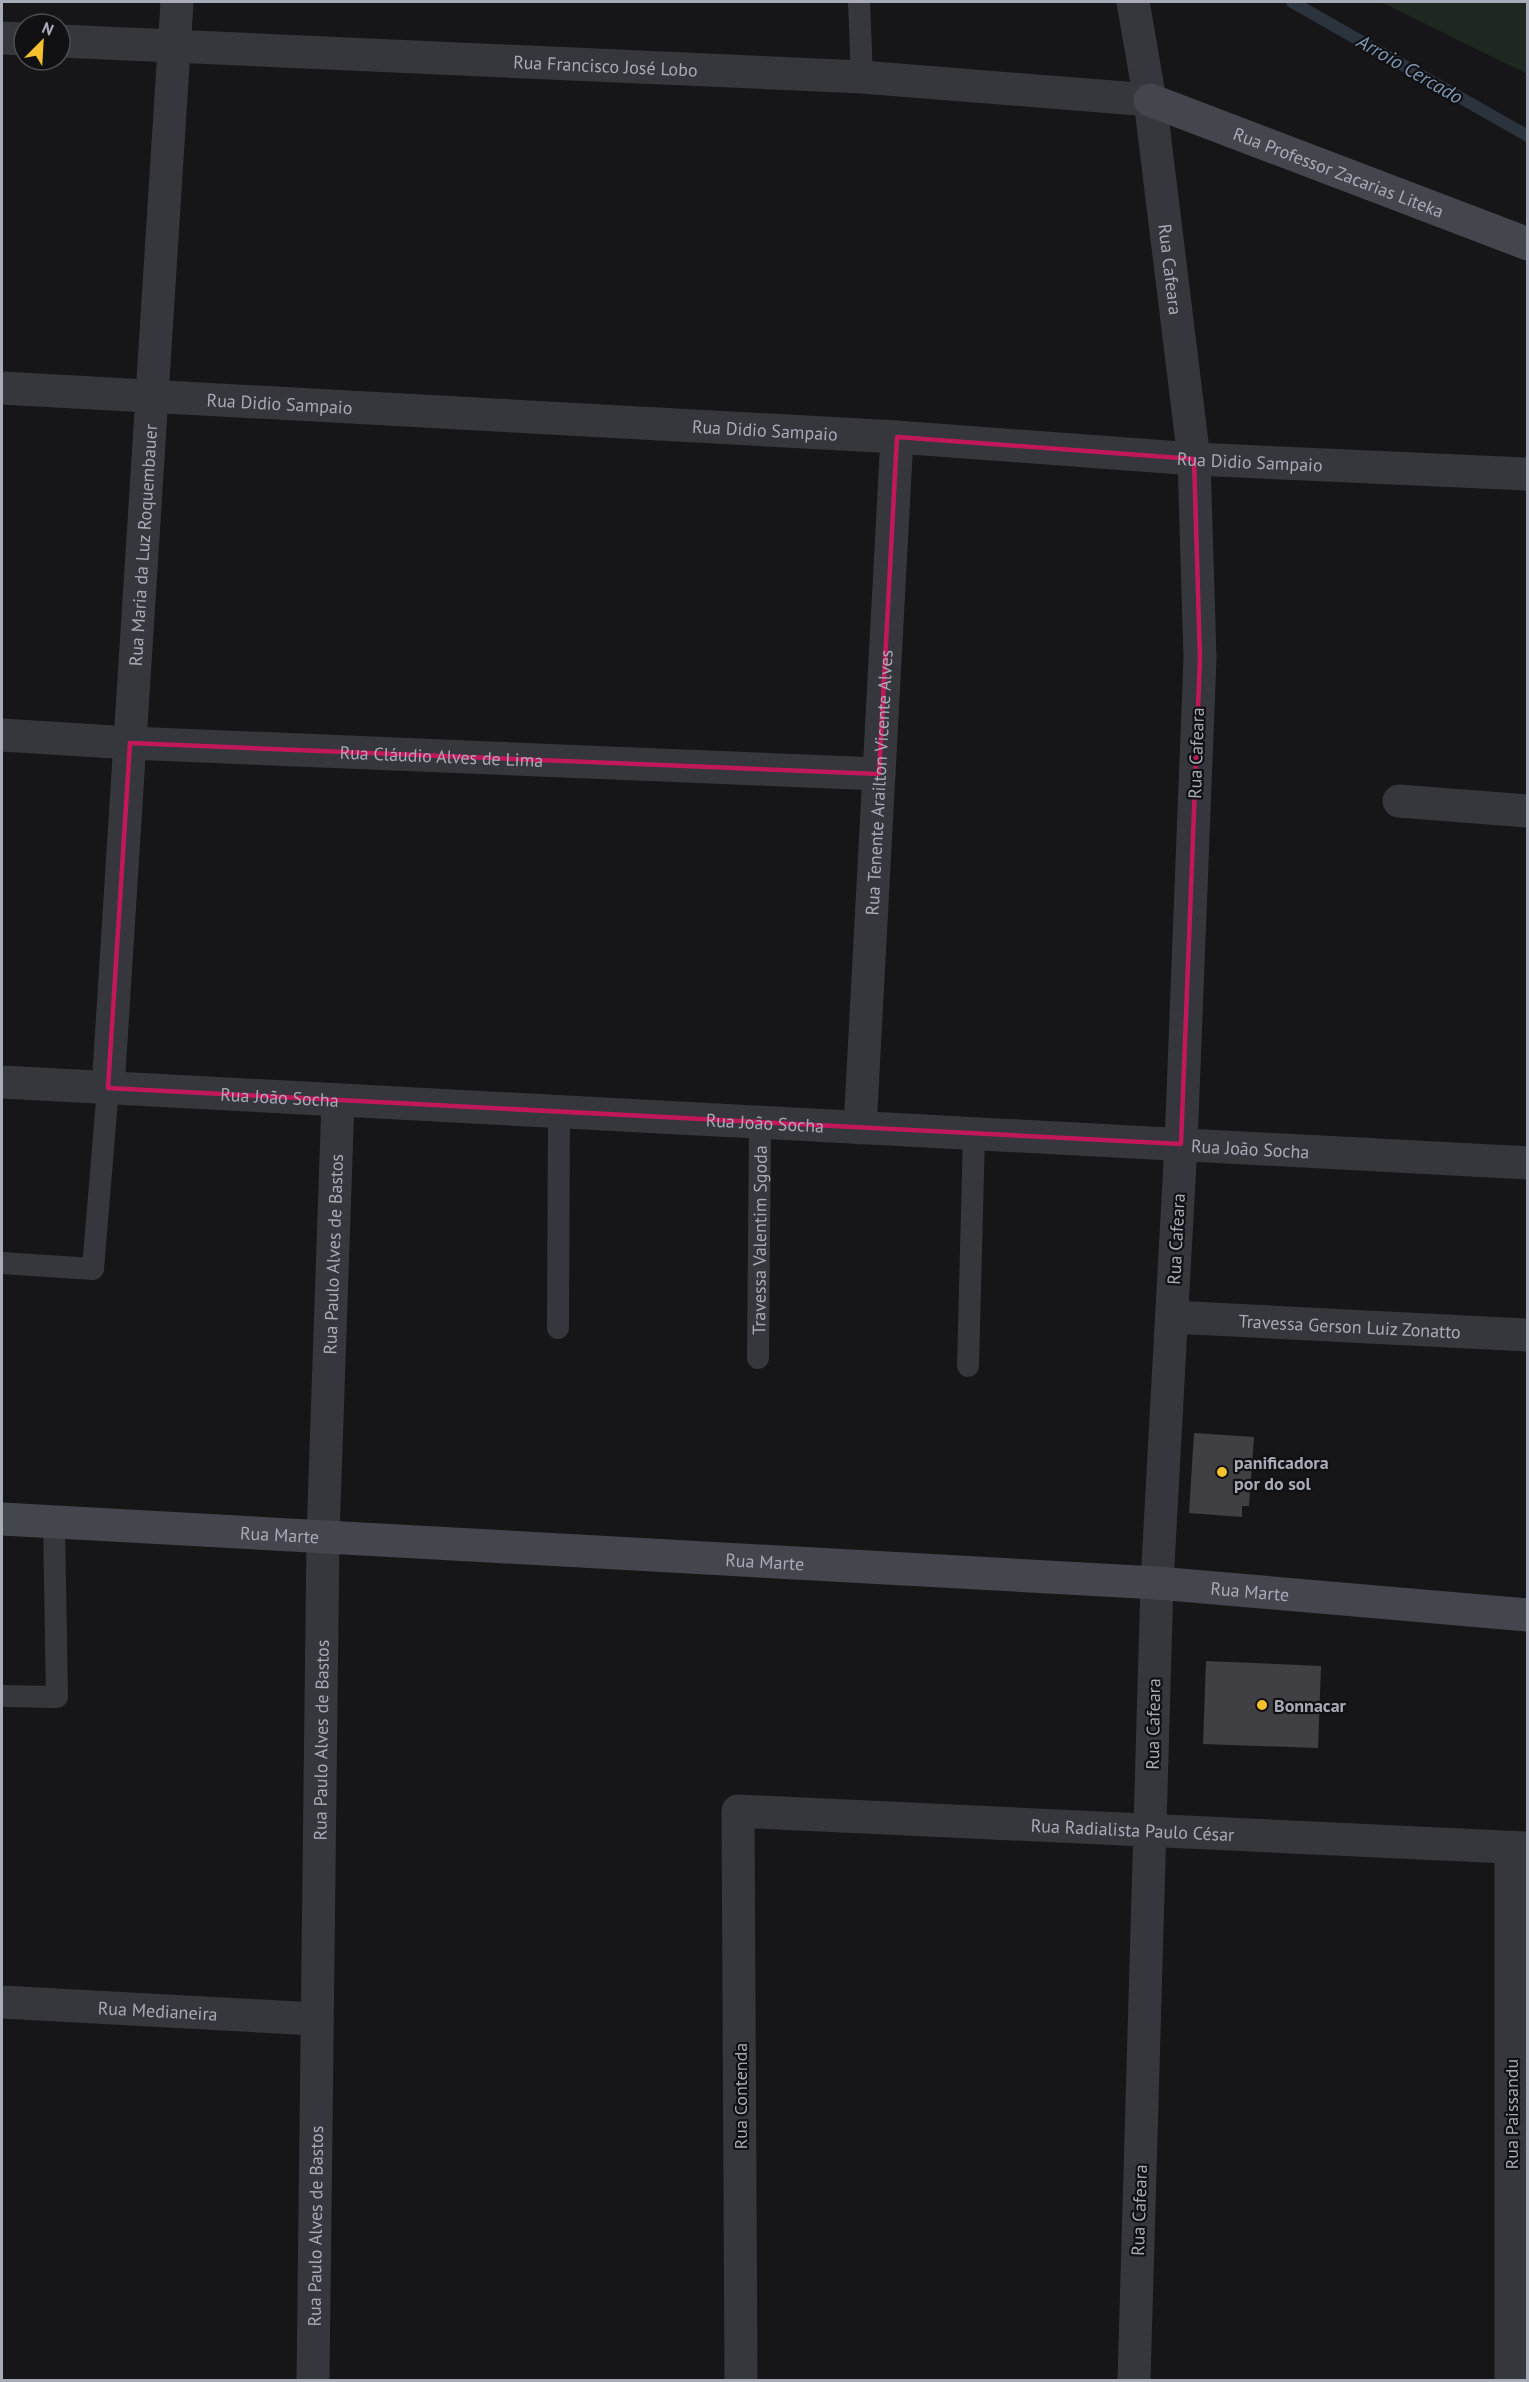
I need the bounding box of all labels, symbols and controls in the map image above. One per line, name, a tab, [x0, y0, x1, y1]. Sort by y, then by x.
north arrow	[12, 12, 72, 72]
text: N	[39, 17, 57, 40]
water label: Arroio Cercado	[1351, 28, 1468, 110]
street label: Rua Francisco José Lobo	[513, 50, 698, 81]
street label: Rua Professor Zacarias Liteka	[1230, 121, 1447, 222]
street label: Rua Cafeara	[1154, 222, 1188, 316]
street label: Rua Didio Sampaio	[206, 388, 353, 419]
street label: Rua Didio Sampaio	[691, 414, 838, 445]
street label: Rua Maria da Luz Roquembauer	[123, 423, 162, 667]
street label: Rua Didio Sampaio	[1176, 446, 1323, 476]
street label: Rua Tenente Arailton Vicente Alves	[860, 649, 897, 916]
street label: Rua Cafeara	[1183, 707, 1209, 799]
street label: Rua Cláudio Alves de Lima	[339, 740, 544, 772]
street label: Rua João Socha	[220, 1082, 339, 1111]
street label: Rua João Socha	[705, 1108, 825, 1137]
street label: Rua João Socha	[1190, 1134, 1310, 1163]
street label: Travessa Valentim Sgoda	[747, 1145, 771, 1335]
street label: Rua Paulo Alves de Bastos	[318, 1153, 348, 1355]
street label: Rua Cafeara	[1162, 1193, 1190, 1285]
street label: Travessa Gerson Luiz Zonatto	[1238, 1309, 1461, 1343]
place label: panificadora por do sol	[1234, 1451, 1329, 1495]
marker: panificadora por do sol	[1215, 1465, 1229, 1479]
street label: Rua Marte	[240, 1521, 320, 1548]
street label: Rua Marte	[725, 1548, 805, 1575]
street label: Rua Marte	[1210, 1576, 1290, 1606]
street label: Rua Paulo Alves de Bastos	[308, 1639, 333, 1841]
street label: Rua Cafeara	[1141, 1678, 1165, 1770]
place label: Bonnacar	[1274, 1694, 1347, 1717]
marker: Bonnacar	[1255, 1698, 1269, 1712]
street label: Rua Radialista Paulo César	[1030, 1813, 1235, 1846]
street label: Rua Medianeira	[97, 1996, 218, 2025]
street label: Rua Contenda	[729, 2043, 752, 2149]
street label: Rua Paissandu	[1500, 2059, 1523, 2169]
street label: Rua Paulo Alves de Bastos	[302, 2125, 328, 2327]
street label: Rua Cafeara	[1126, 2164, 1152, 2256]

